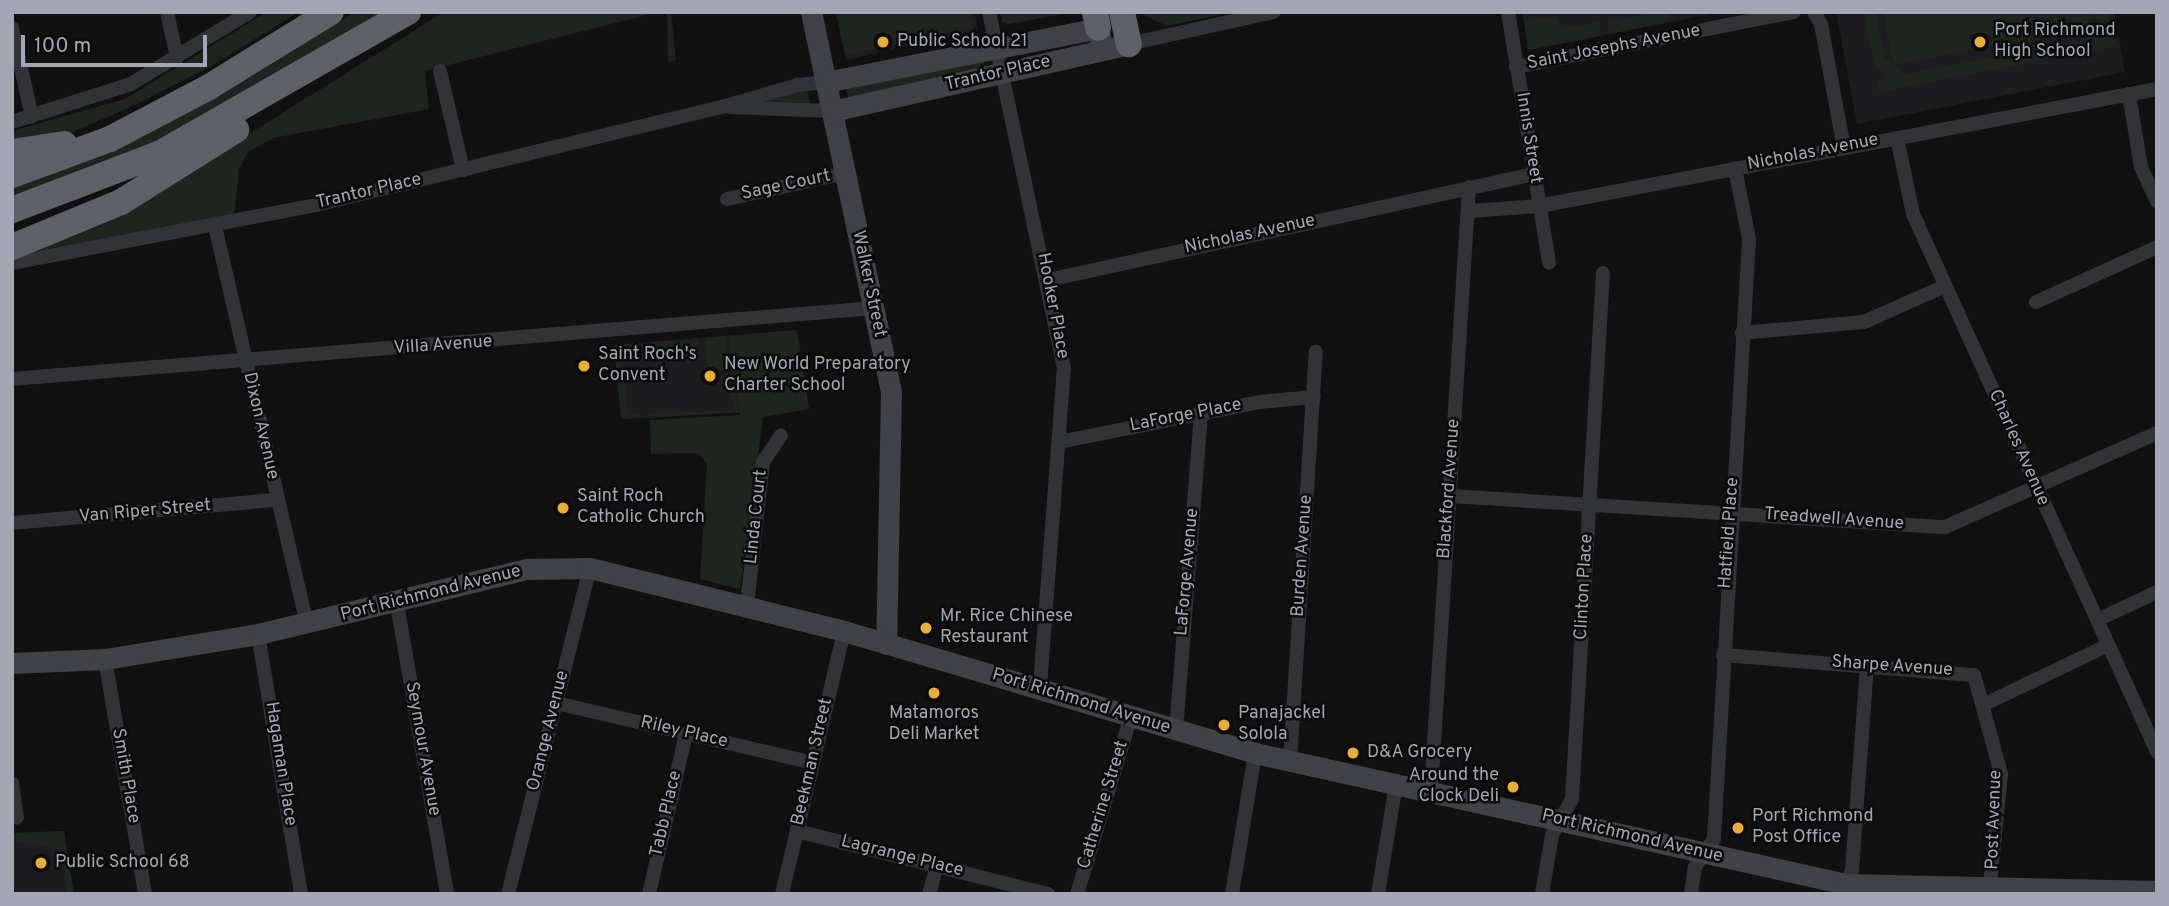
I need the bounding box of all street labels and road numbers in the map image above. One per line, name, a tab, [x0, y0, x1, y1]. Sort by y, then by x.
street label: Saint Josephs Avenue	[1525, 21, 1703, 75]
street label: Trantor Place	[943, 51, 1053, 97]
street label: Innis Street	[1510, 91, 1546, 185]
street label: Nicholas Avenue	[1745, 130, 1881, 176]
street label: Sage Court	[739, 166, 833, 206]
street label: Trantor Place	[314, 169, 424, 215]
street label: Nicholas Avenue	[1182, 211, 1318, 259]
street label: Walker Street	[846, 229, 890, 339]
street label: Hooker Place	[1031, 251, 1073, 361]
street label: Villa Avenue	[393, 332, 493, 360]
street label: Dixon Avenue	[237, 370, 283, 482]
street label: Charles Avenue	[1983, 386, 2053, 510]
street label: LaForge Place	[1128, 395, 1244, 437]
street label: Blackford Avenue	[1434, 418, 1466, 560]
street label: Linda Court	[741, 469, 773, 565]
street label: Hatfield Place	[1715, 476, 1745, 590]
street label: Burden Avenue	[1288, 494, 1318, 618]
street label: Van Riper Street	[78, 495, 212, 529]
street label: Treadwell Avenue	[1763, 504, 1905, 536]
street label: LaForge Avenue	[1172, 507, 1204, 637]
street label: Clinton Place	[1571, 533, 1599, 641]
street label: Port Richmond Avenue	[338, 561, 524, 627]
street label: Sharpe Avenue	[1830, 652, 1954, 682]
street label: Port Richmond Avenue	[989, 664, 1173, 740]
street label: Orange Avenue	[524, 668, 574, 794]
street label: Seymour Avenue	[399, 680, 445, 818]
street label: Beekman Street	[788, 696, 838, 828]
street label: Hagaman Place	[259, 700, 301, 828]
street label: Riley Place	[638, 712, 730, 754]
street label: Smith Place	[106, 727, 144, 825]
street label: Catherine Street	[1074, 738, 1134, 872]
street label: Tabb Place	[647, 769, 687, 859]
street label: Post Avenue	[1982, 769, 2008, 871]
street label: Port Richmond Avenue	[1539, 806, 1725, 868]
street label: Lagrange Place	[839, 831, 965, 883]

